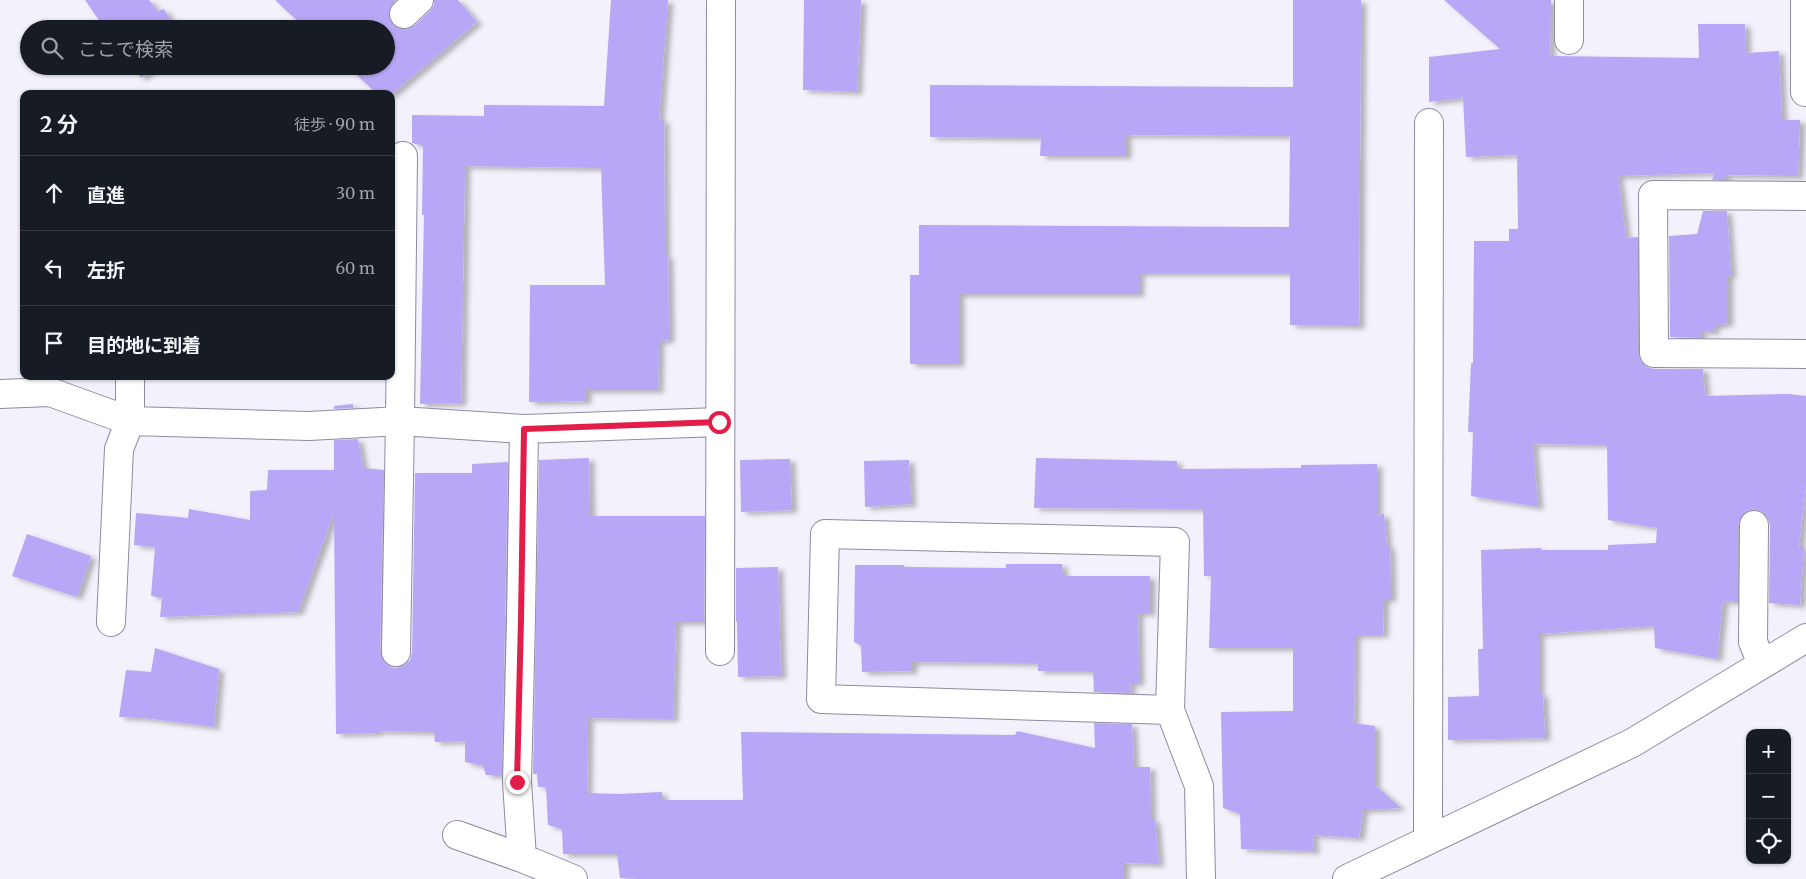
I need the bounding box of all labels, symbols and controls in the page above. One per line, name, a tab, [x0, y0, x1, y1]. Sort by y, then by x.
search box	[20, 20, 395, 75]
icon: search	[38, 34, 66, 62]
text: ここで検索	[78, 37, 173, 61]
text: 2 分	[40, 111, 78, 138]
text: 徒歩 · 90 m	[294, 114, 375, 134]
icon: ahead	[40, 179, 68, 207]
text: 直進	[87, 183, 125, 207]
text: 30 m	[336, 183, 375, 203]
icon: left	[40, 254, 68, 282]
text: 左折	[87, 258, 125, 282]
text: 60 m	[335, 258, 375, 278]
icon: arrive	[40, 329, 68, 357]
text: 目的地に到着	[87, 333, 201, 357]
route start	[708, 411, 731, 434]
map controls	[1746, 729, 1791, 864]
button: +	[1746, 729, 1791, 774]
route end	[506, 771, 529, 794]
button: −	[1746, 774, 1791, 819]
button: locate	[1746, 819, 1791, 864]

